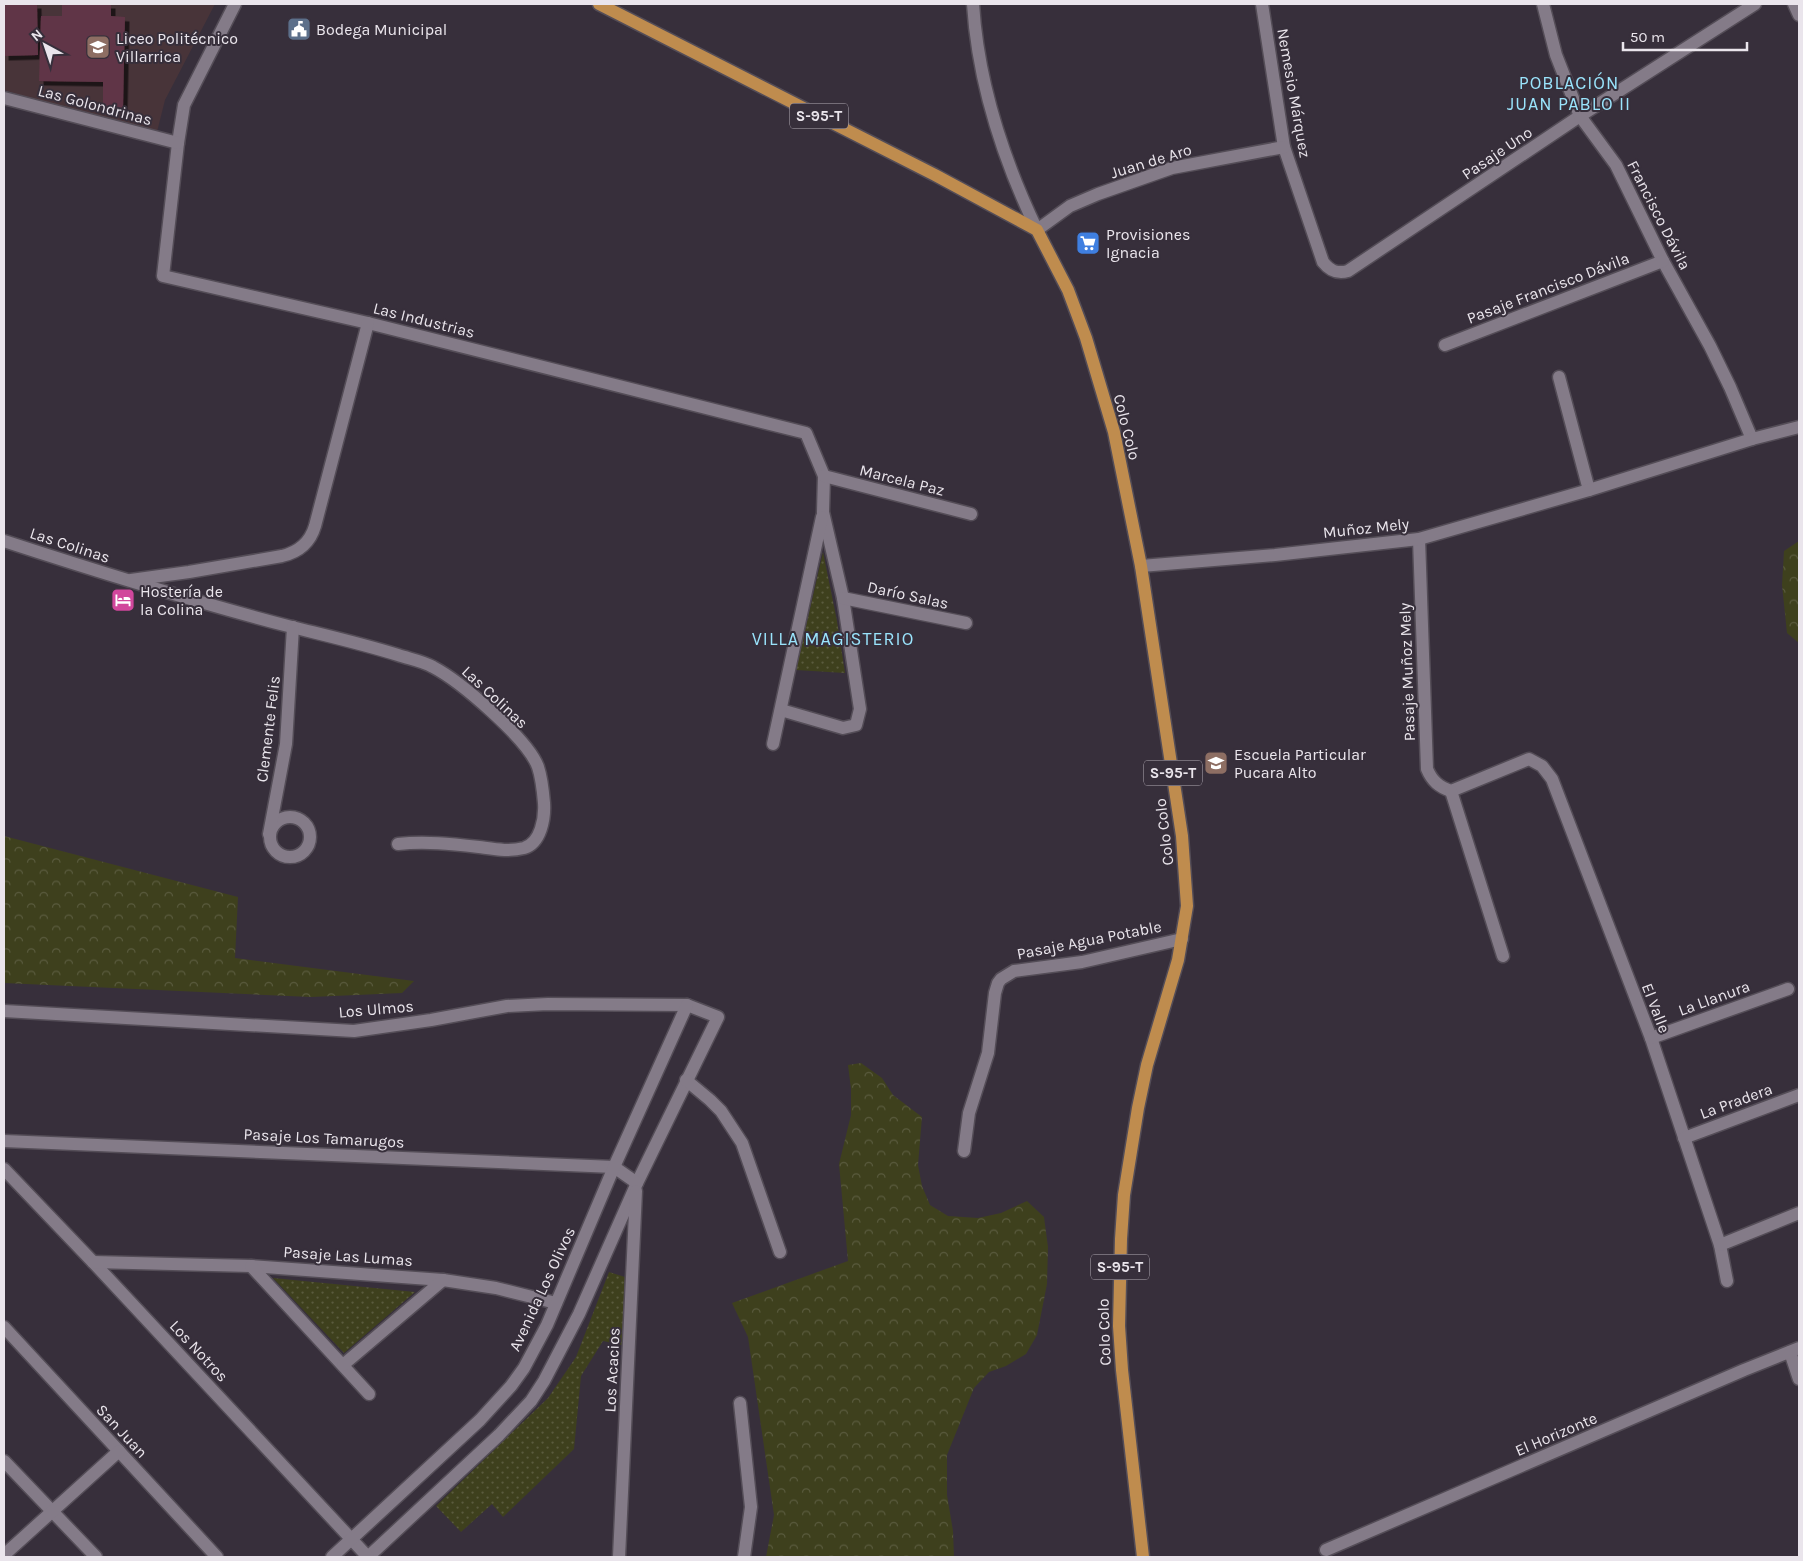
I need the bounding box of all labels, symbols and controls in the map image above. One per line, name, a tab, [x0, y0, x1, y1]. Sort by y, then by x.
public building icon: Bodega Municipal	[286, 16, 312, 42]
north arrow	[20, 20, 70, 70]
place label: Bodega Municipal	[316, 20, 447, 39]
scale bar	[1623, 20, 1747, 52]
text: N	[28, 26, 46, 45]
street label: Nemesio Márquez	[1273, 27, 1315, 159]
text: 50 m	[1630, 28, 1665, 46]
place label: Liceo Politécnico Villarrica	[116, 29, 238, 66]
school or university icon: Liceo Politécnico Villarrica	[85, 34, 111, 60]
district label: POBLACIÓN JUAN PABLO II	[1507, 71, 1631, 115]
street label: Las Golondrinas	[36, 81, 154, 129]
road number: S-95-T	[790, 104, 848, 128]
street label: Pasaje Uno	[1458, 123, 1536, 183]
street label: Juan de Aro	[1108, 140, 1194, 182]
street label: Francisco Dávila	[1623, 157, 1695, 273]
place label: Provisiones Ignacia	[1106, 225, 1190, 262]
supermarket icon: Provisiones Ignacia	[1075, 230, 1101, 256]
street label: Pasaje Francisco Dávila	[1464, 248, 1632, 328]
street label: Las Industrias	[371, 298, 477, 342]
street label: Colo Colo	[1110, 392, 1144, 462]
street label: Marcela Paz	[858, 460, 946, 500]
street label: Muñoz Mely	[1322, 514, 1411, 542]
street label: Las Colinas	[28, 523, 112, 567]
street label: Darío Salas	[866, 577, 950, 613]
place label: Hostería de la Colina	[140, 582, 223, 619]
hotel icon: Hostería de la Colina	[110, 587, 136, 613]
street label: Pasaje Muñoz Mely	[1395, 602, 1419, 742]
district label: VILLA MAGISTERIO	[752, 628, 914, 650]
street label: Las Colinas	[458, 662, 532, 732]
street label: Clemente Felis	[252, 675, 284, 783]
place label: Escuela Particular Pucara Alto	[1234, 745, 1366, 782]
school or university icon: Escuela Particular Pucara Alto	[1203, 750, 1229, 776]
road number: S-95-T	[1144, 760, 1202, 786]
street label: Colo Colo	[1150, 797, 1178, 867]
street label: Pasaje Agua Potable	[1015, 917, 1163, 963]
street label: La Llanura	[1676, 976, 1752, 1020]
street label: El Valle	[1638, 980, 1674, 1036]
street label: Los Ulmos	[338, 996, 414, 1022]
street label: La Pradera	[1697, 1079, 1775, 1123]
street label: Pasaje Los Tamarugos	[243, 1124, 405, 1152]
street label: Avenida Los Olivos	[505, 1224, 579, 1354]
street label: Pasaje Las Lumas	[283, 1242, 413, 1270]
road number: S-95-T	[1091, 1254, 1149, 1280]
street label: Colo Colo	[1093, 1298, 1115, 1366]
street label: Los Notros	[166, 1316, 232, 1386]
street label: Los Acacios	[600, 1327, 624, 1413]
street label: San Juan	[92, 1400, 152, 1462]
street label: El Horizonte	[1512, 1408, 1600, 1460]

